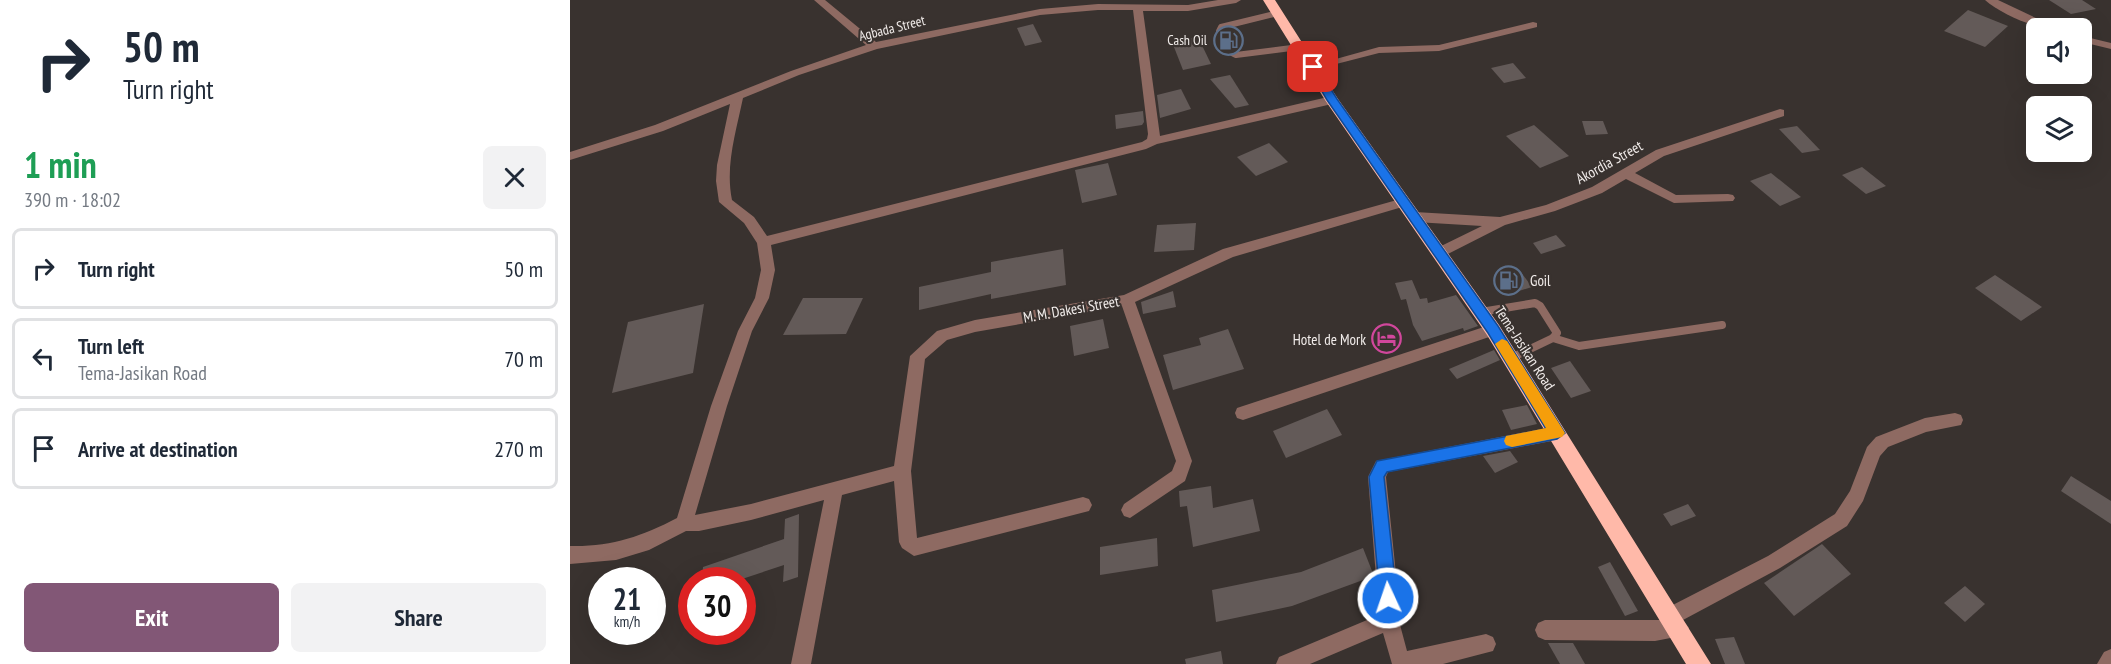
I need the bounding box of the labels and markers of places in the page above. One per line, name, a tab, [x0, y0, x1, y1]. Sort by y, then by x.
fuel station icon: Cash Oil	[1212, 24, 1244, 56]
place label: Cash Oil	[1167, 31, 1208, 49]
pin	[1287, 41, 1338, 92]
fuel station icon: Goil	[1493, 264, 1525, 296]
place label: Goil	[1530, 271, 1551, 290]
hotel icon: Hotel de Mork	[1371, 323, 1403, 355]
place label: Hotel de Mork	[1293, 330, 1366, 349]

